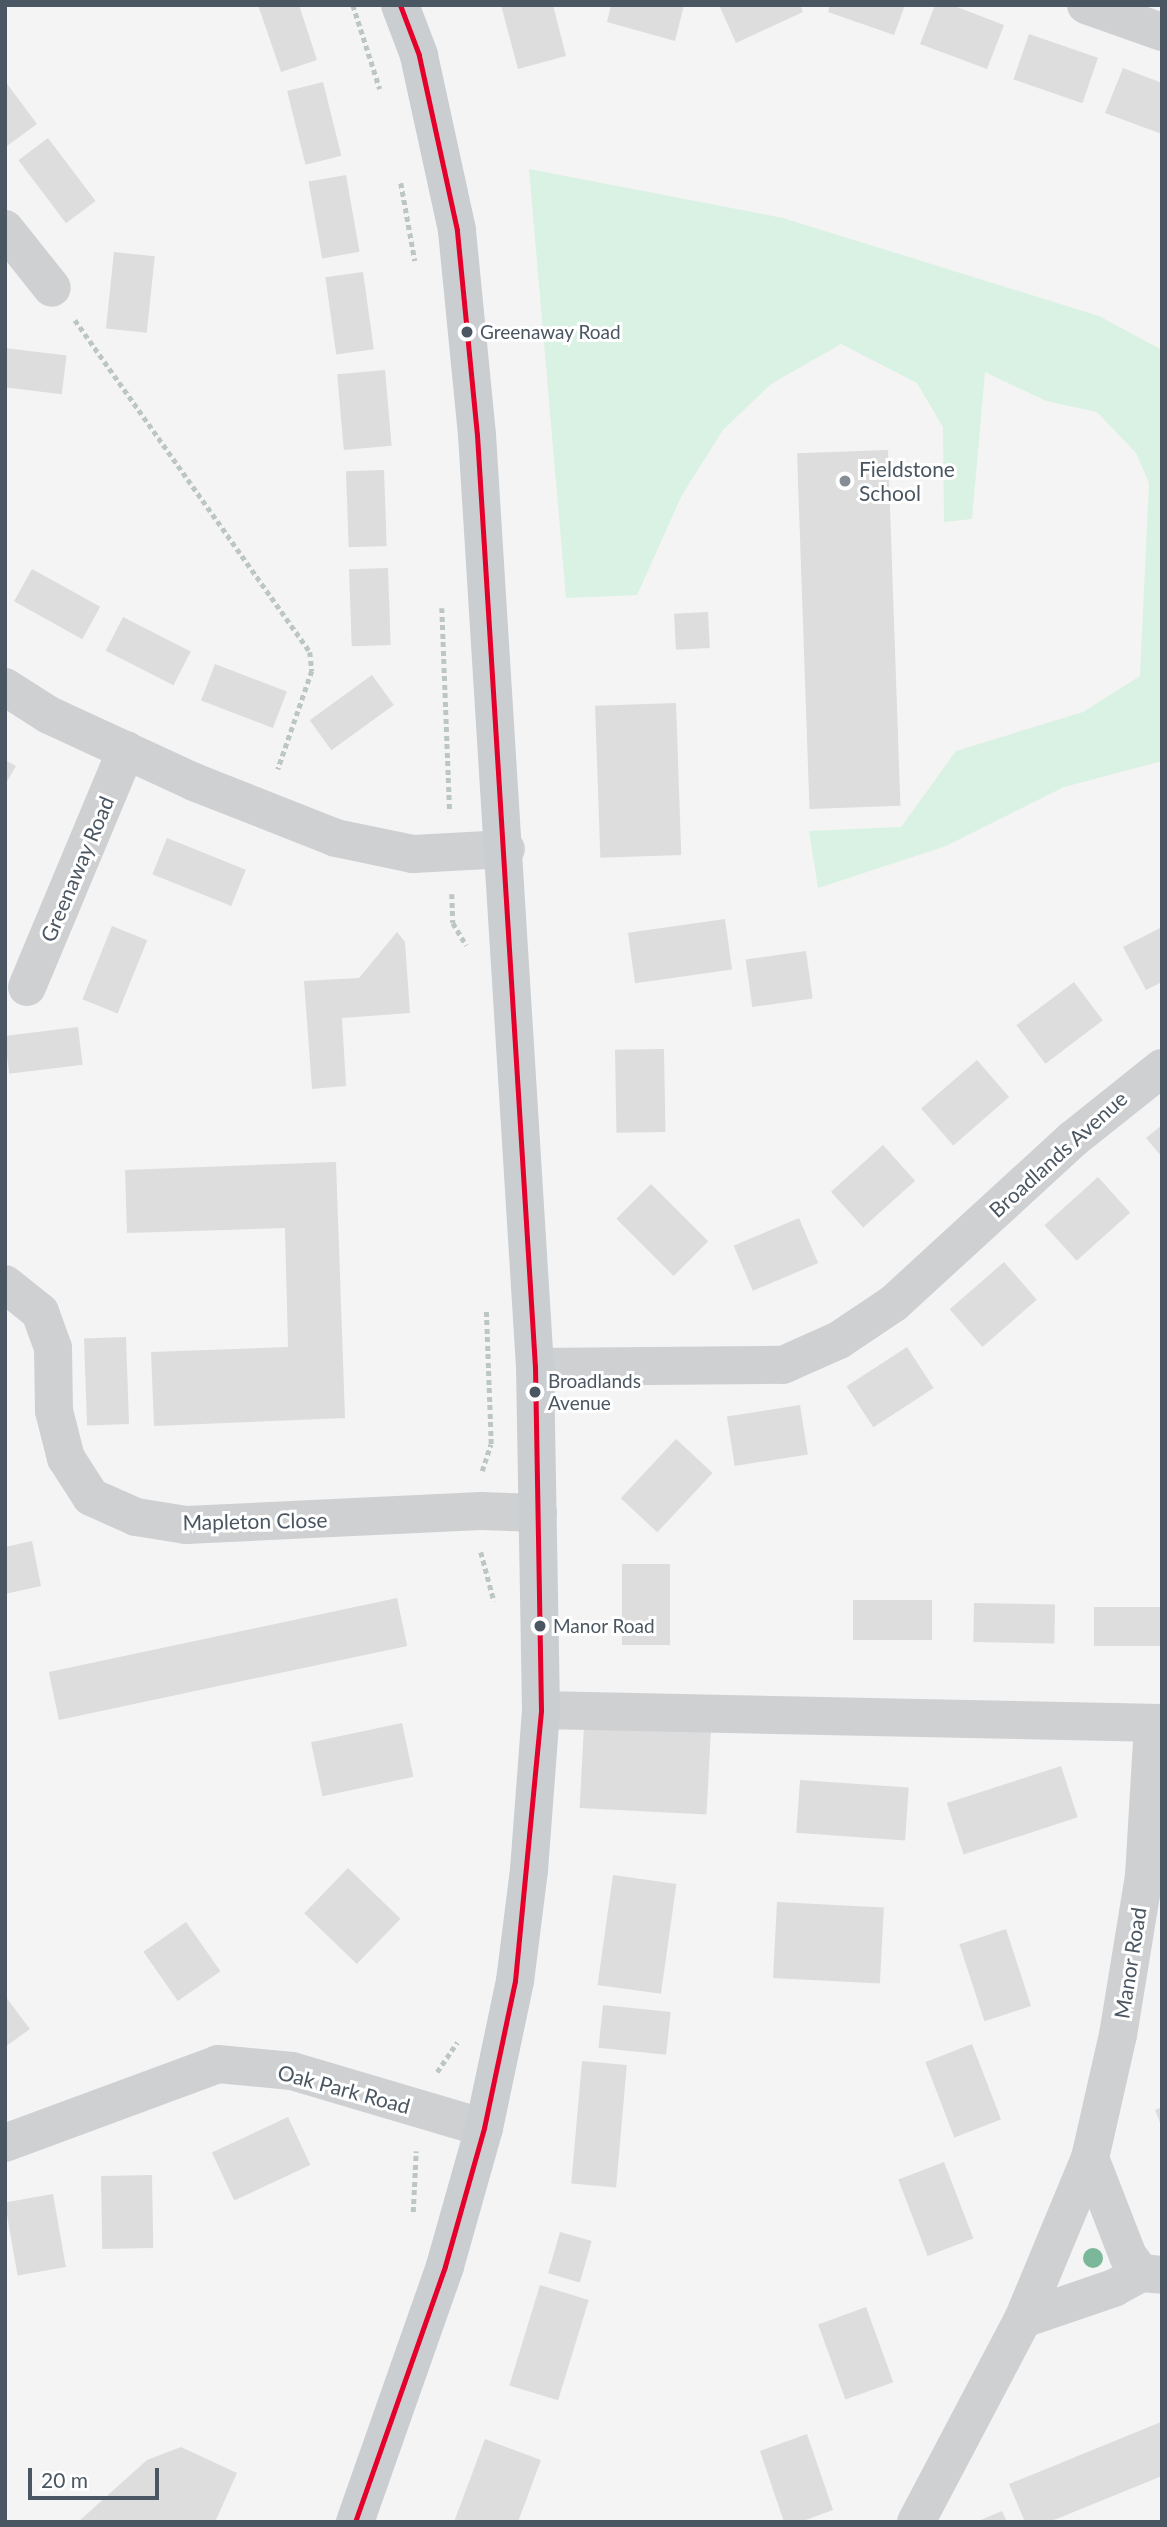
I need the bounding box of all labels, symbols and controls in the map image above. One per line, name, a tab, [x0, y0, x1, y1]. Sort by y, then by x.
place label: Greenaway Road	[480, 321, 621, 343]
marker: Greenaway Road	[460, 325, 474, 339]
place label: Fieldstone School	[859, 456, 955, 506]
marker: Fieldstone School	[837, 473, 853, 489]
street label: Greenaway Road	[35, 792, 119, 946]
street label: Broadlands Avenue	[984, 1085, 1132, 1223]
place label: Broadlands Avenue	[548, 1370, 641, 1414]
marker: Broadlands Avenue	[528, 1385, 542, 1399]
street label: Mapleton Close	[182, 1507, 328, 1535]
place label: Manor Road	[553, 1615, 655, 1637]
marker: Manor Road	[533, 1619, 547, 1633]
street label: Manor Road	[1109, 1905, 1151, 2021]
street label: Oak Park Road	[275, 2059, 413, 2119]
scale bar	[32, 2454, 163, 2498]
text: 20 m	[41, 2467, 88, 2492]

